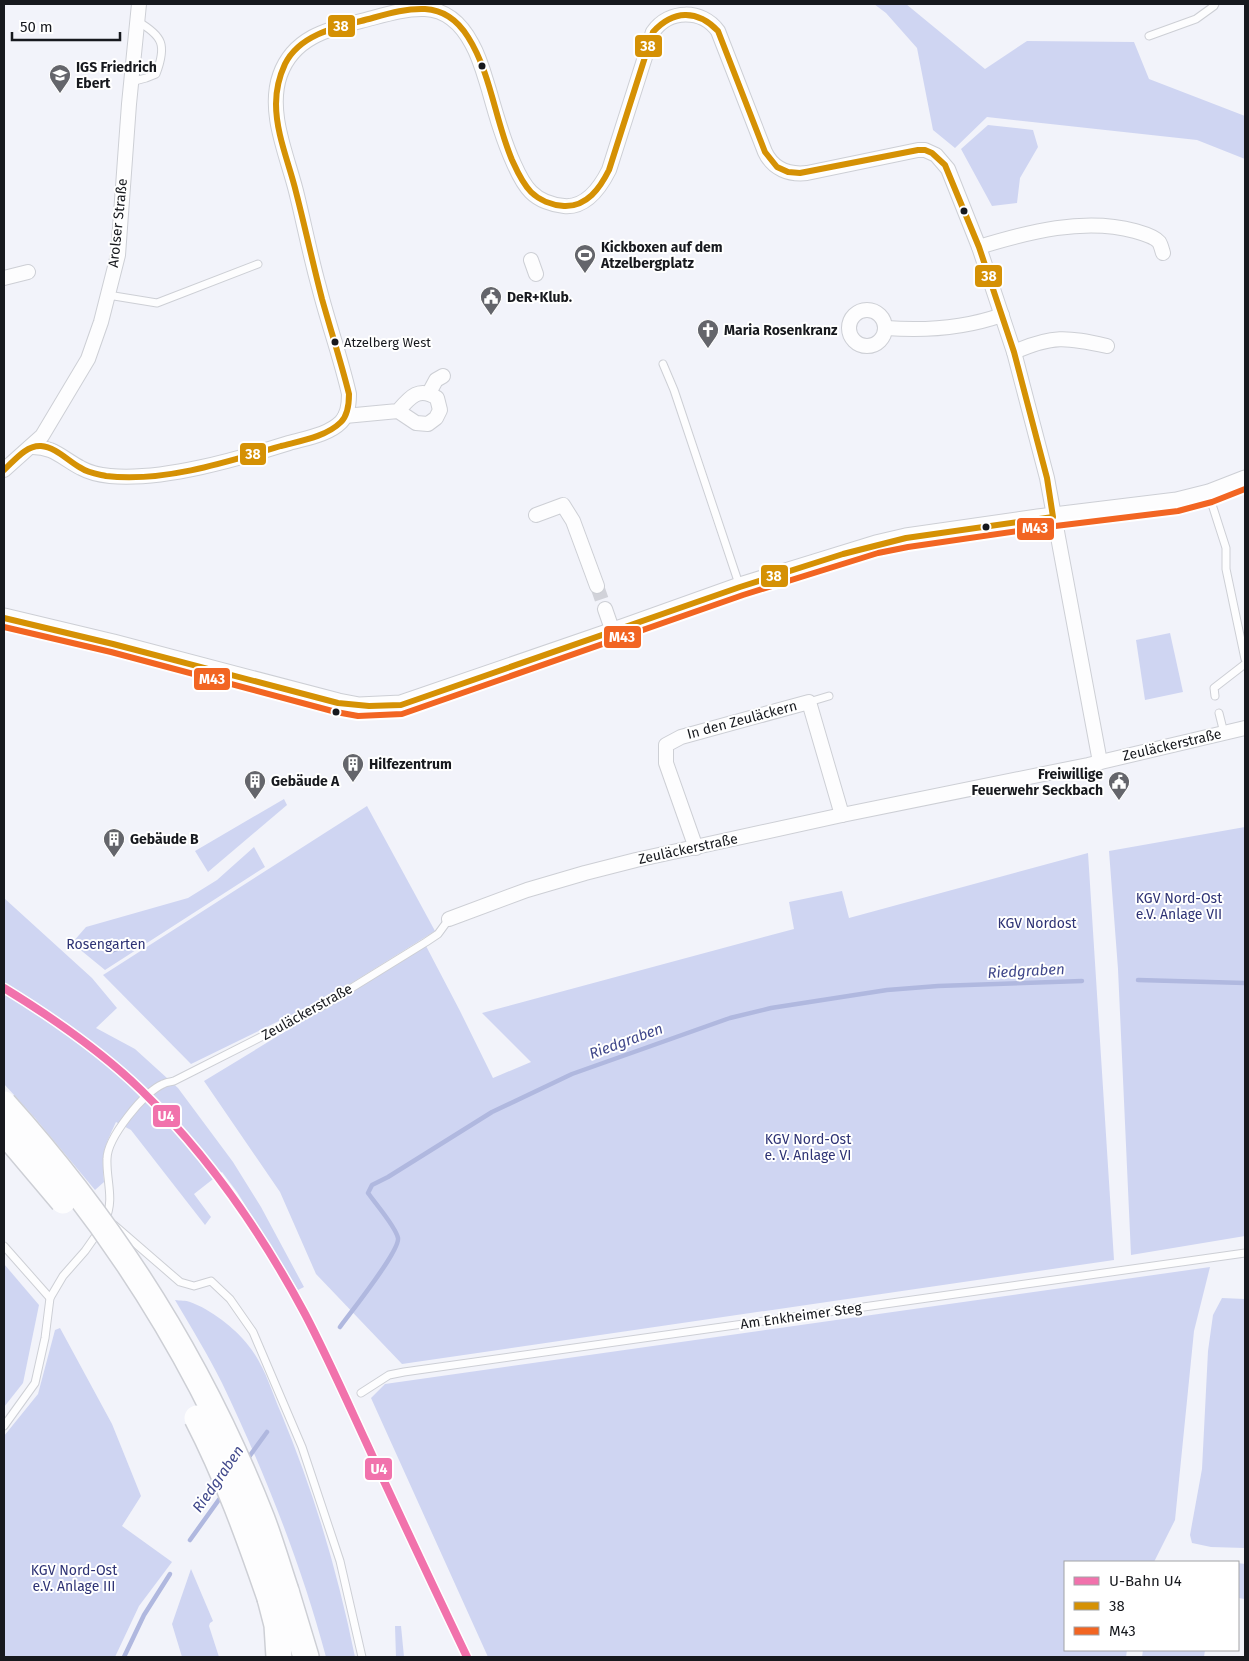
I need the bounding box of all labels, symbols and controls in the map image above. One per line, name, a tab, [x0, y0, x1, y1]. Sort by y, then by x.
scale bar	[12, 10, 120, 42]
line badge: 38	[327, 14, 356, 38]
text: 50 m	[20, 18, 53, 36]
text: 38	[332, 18, 349, 35]
line badge: 38	[634, 34, 663, 58]
text: 38	[639, 38, 656, 55]
place label: IGS Friedrich Ebert	[76, 59, 157, 92]
unlabelled marker	[477, 61, 487, 71]
school or university icon: IGS Friedrich Ebert	[48, 63, 72, 94]
street label: Arolser Straße	[105, 177, 131, 269]
unlabelled marker	[959, 206, 969, 216]
place label: Kickboxen auf dem Atzelbergplatz	[600, 239, 723, 272]
sports icon: Kickboxen auf dem Atzelbergplatz	[573, 243, 597, 274]
line badge: 38	[974, 264, 1003, 288]
text: 38	[980, 268, 997, 285]
public building icon: DeR+Klub.	[479, 285, 503, 316]
place label: DeR+Klub.	[507, 289, 572, 306]
church icon: Maria Rosenkranz	[696, 318, 720, 349]
place label: Maria Rosenkranz	[724, 322, 838, 339]
place label: Atzelberg West	[344, 335, 431, 350]
marker: Atzelberg West	[330, 337, 340, 347]
line badge: 38	[239, 442, 267, 466]
text: 38	[244, 446, 261, 463]
line badge: M43	[1016, 517, 1055, 541]
text: M43	[1022, 520, 1048, 537]
unlabelled marker	[981, 522, 991, 532]
line badge: 38	[760, 564, 789, 588]
text: 38	[765, 568, 782, 585]
line badge: M43	[603, 625, 642, 649]
text: M43	[609, 629, 635, 646]
line badge: M43	[193, 667, 231, 691]
text: M43	[199, 671, 225, 688]
street label: In den Zeuläckern	[685, 697, 799, 743]
unlabelled marker	[331, 707, 341, 717]
street label: Zeuläckerstraße	[1121, 725, 1223, 765]
building icon: Hilfezentrum	[341, 752, 365, 783]
place label: Hilfezentrum	[369, 756, 452, 773]
place label: Freiwillige Feuerwehr Seckbach	[972, 766, 1103, 799]
building icon: Gebäude A	[243, 769, 267, 800]
public building icon: Freiwillige Feuerwehr Seckbach	[1107, 770, 1131, 801]
place label: Gebäude A	[271, 773, 340, 790]
building icon: Gebäude B	[102, 827, 126, 858]
street label: Zeuläckerstraße	[637, 830, 739, 868]
place label: Gebäude B	[130, 831, 199, 848]
park label: KGV Nord-Ost e.V. Anlage VII	[1136, 890, 1223, 923]
park label: KGV Nordost	[997, 915, 1078, 932]
park label: Rosengarten	[66, 936, 146, 953]
water label: Riedgraben	[987, 960, 1065, 982]
street label: Zeuläckerstraße	[259, 980, 355, 1044]
water label: Riedgraben	[587, 1019, 665, 1063]
line badge: U4	[152, 1104, 181, 1128]
text: U4	[157, 1108, 175, 1125]
park label: KGV Nord-Ost e. V. Anlage VI	[765, 1131, 852, 1164]
street label: Am Enkheimer Steg	[739, 1299, 863, 1333]
water label: Riedgraben	[188, 1442, 248, 1516]
line badge: U4	[364, 1457, 393, 1481]
text: U4	[370, 1461, 388, 1478]
legend	[1064, 1561, 1239, 1651]
park label: KGV Nord-Ost e.V. Anlage III	[31, 1562, 118, 1595]
text: U-Bahn U4	[1109, 1572, 1182, 1590]
text: 38	[1109, 1597, 1125, 1615]
text: M43	[1109, 1622, 1136, 1640]

